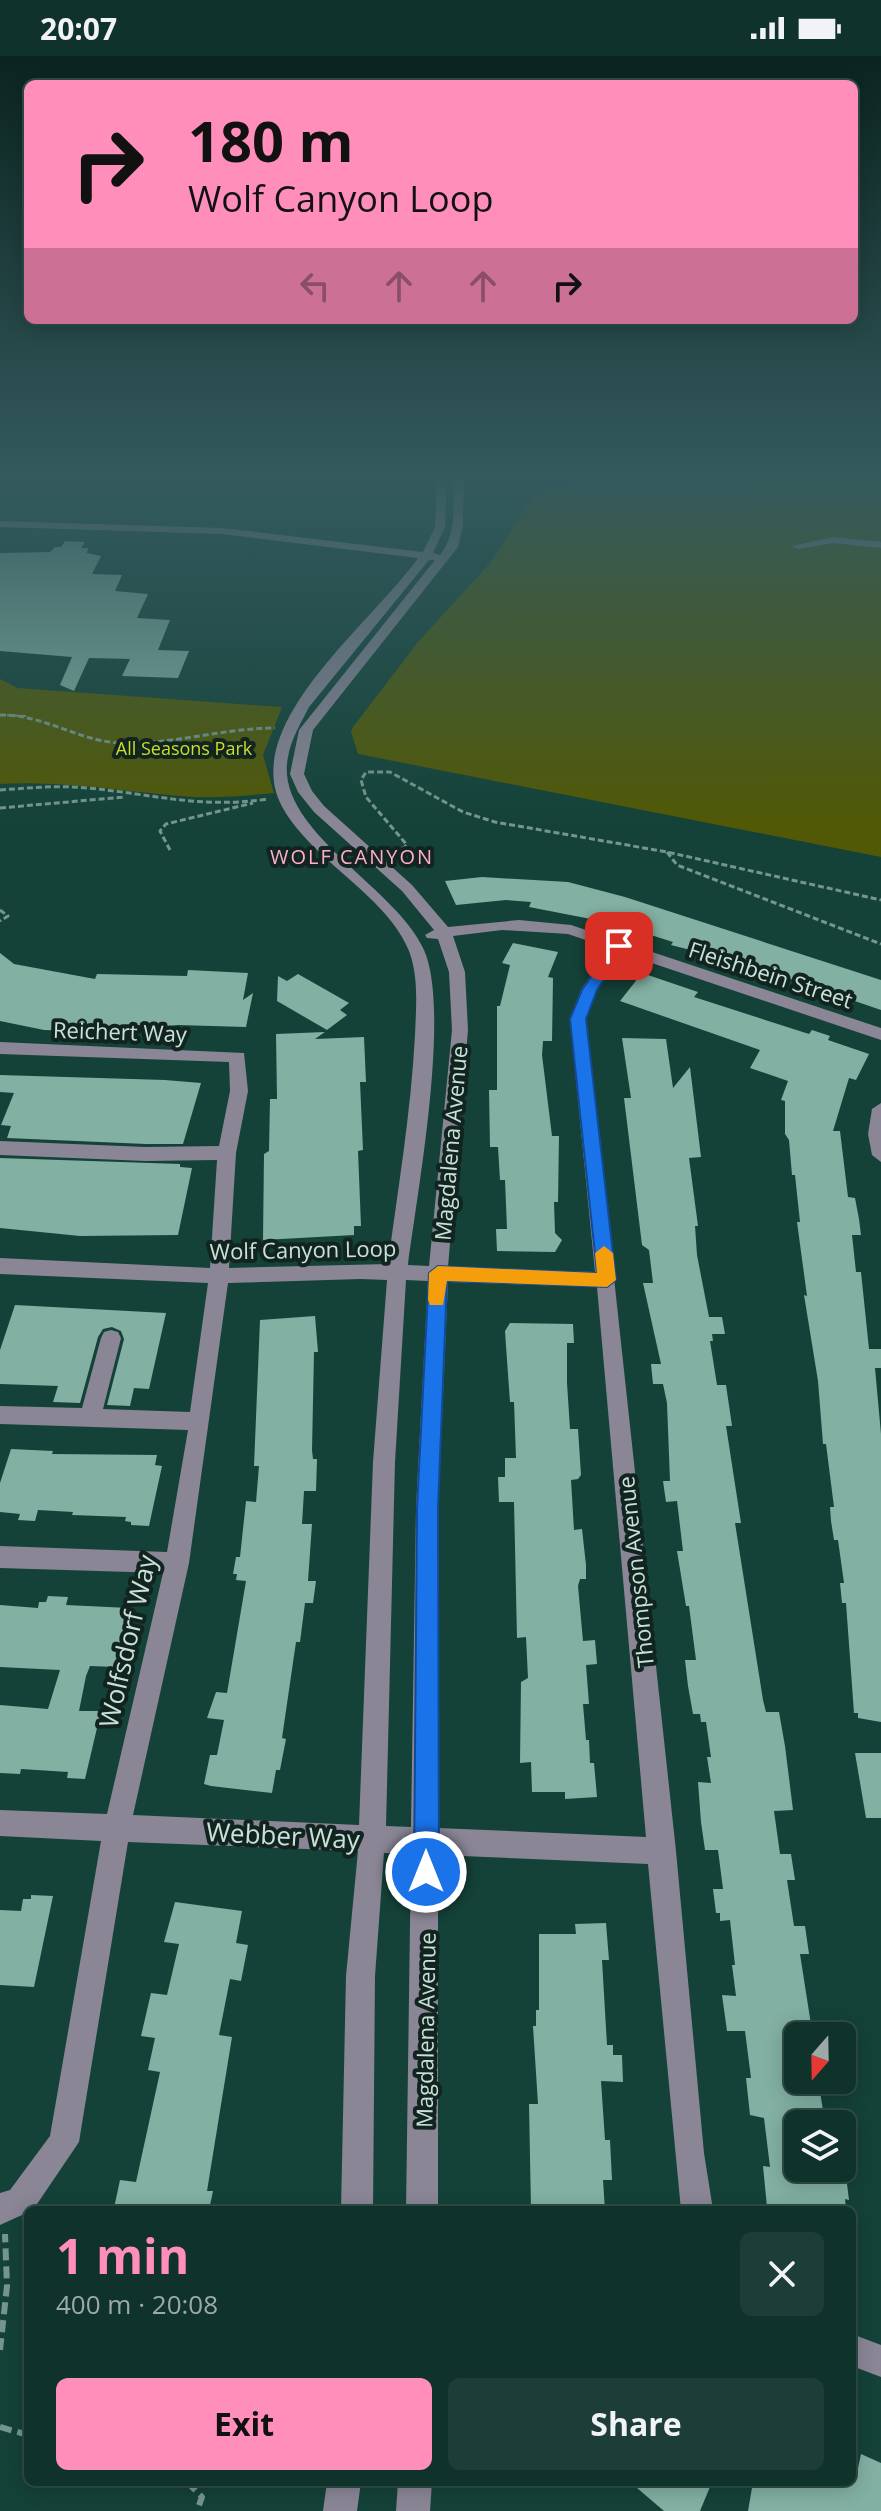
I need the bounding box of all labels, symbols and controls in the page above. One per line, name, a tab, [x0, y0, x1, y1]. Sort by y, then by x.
text: 20:07	[40, 8, 117, 49]
text: 180 m	[188, 102, 354, 178]
icon: right	[56, 112, 160, 216]
text: Wolf Canyon Loop	[188, 174, 493, 223]
icon: left	[293, 264, 337, 308]
icon: ahead	[377, 264, 421, 308]
icon: ahead	[461, 264, 505, 308]
icon: right	[545, 264, 589, 308]
park label: All Seasons Park	[116, 736, 253, 760]
district label: WOLF CANYON	[270, 843, 434, 870]
pin	[585, 912, 653, 980]
icon: arrive	[597, 924, 641, 968]
street label: Fleishbein Street	[685, 933, 857, 1015]
street label: Reichert Way	[53, 1014, 188, 1048]
street label: Magdalena Avenue	[427, 1044, 473, 1242]
street label: Wolf Canyon Loop	[209, 1232, 397, 1266]
street label: Thompson Avenue	[610, 1475, 660, 1669]
street label: Wolfsdorf Way	[90, 1550, 165, 1731]
street label: Webber Way	[205, 1813, 362, 1857]
position arrow	[384, 1830, 468, 1914]
street label: Magdalena Avenue	[408, 1932, 442, 2128]
north arrow	[784, 2022, 856, 2094]
map controls	[784, 2022, 856, 2182]
button: layers	[784, 2110, 856, 2182]
text: 1 min	[56, 2223, 189, 2288]
button: close	[740, 2232, 824, 2316]
text: 400 m · 20:08	[56, 2286, 218, 2322]
button: Exit	[56, 2378, 432, 2470]
button: Share	[448, 2378, 824, 2470]

